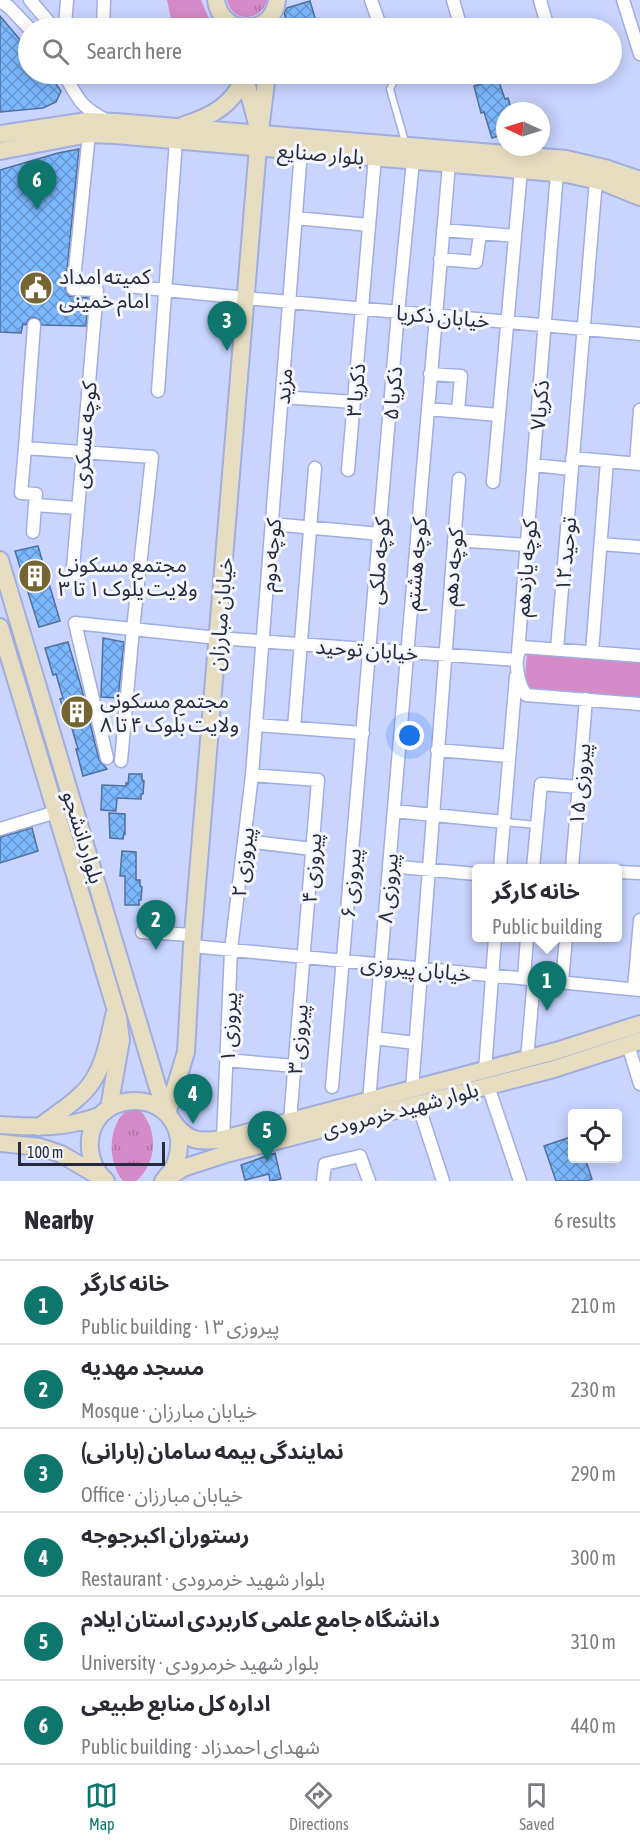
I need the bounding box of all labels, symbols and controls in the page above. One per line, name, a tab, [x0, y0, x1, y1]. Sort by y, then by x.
search box	[18, 18, 622, 84]
icon: search	[39, 35, 72, 68]
text: Search here	[87, 38, 182, 64]
north arrow	[496, 102, 550, 156]
street label: بلوار صنایع	[276, 137, 365, 173]
pin: 6	[18, 160, 57, 210]
place label: کمیته امداد امام خمینی	[59, 264, 151, 317]
public building icon: کمیته امداد امام خمینی	[18, 270, 54, 306]
street label: خیابان ذکریا	[395, 300, 491, 333]
pin: 3	[208, 302, 246, 351]
street label: ذکریا ۳	[341, 362, 370, 418]
street label: ذکریا ۵	[378, 365, 407, 421]
street label: مزید	[269, 367, 298, 405]
street label: ذکریا۷	[525, 379, 554, 431]
street label: کوچه عسکری	[67, 380, 103, 490]
street label: کوچه ملکی	[362, 516, 396, 606]
street label: کوچه هشتم	[399, 516, 435, 612]
street label: توحید ۱۲	[550, 516, 581, 592]
street label: کوچه دوم	[255, 517, 290, 593]
street label: کوچه یازدهم	[509, 518, 545, 618]
street label: کوچه دهم	[437, 527, 471, 607]
place label: مجتمع مسکونی ولایت یلوک ۱ تا ۳	[58, 552, 198, 601]
street label: خیابان مبارزان	[203, 556, 238, 672]
building icon: مجتمع مسکونی ولایت یلوک ۱ تا ۳	[17, 558, 53, 594]
street label: خیابان توحید	[315, 633, 419, 666]
place label: مجتمع مسکونی ولایت بلوک ۴ تا ۸	[100, 688, 239, 737]
building icon: مجتمع مسکونی ولایت بلوک ۴ تا ۸	[59, 694, 95, 730]
your location	[395, 721, 424, 750]
street label: پیروزی ۱۵	[563, 742, 597, 826]
street label: بلواردانشجو	[58, 788, 109, 887]
street label: پیروزی ۲	[226, 826, 260, 899]
street label: پیروزی ۴	[297, 832, 328, 904]
street label: پیروزی ۶	[335, 847, 367, 919]
street label: پیروزی ۸	[372, 852, 404, 924]
popup	[472, 864, 622, 942]
text: خانه کارگر	[492, 878, 580, 904]
pin: 2	[136, 900, 176, 950]
text: Public building	[492, 915, 602, 938]
street label: خیابان پیروزی	[359, 950, 472, 988]
pin: 1	[528, 962, 566, 1011]
street label: پیروزی ۱	[215, 991, 243, 1063]
street label: پیروزی ۳	[282, 1003, 314, 1075]
pin: 4	[174, 1074, 212, 1124]
street label: بلوار شهید خرمرودی	[319, 1077, 481, 1142]
map controls	[568, 1109, 622, 1163]
button: locate	[568, 1109, 622, 1163]
pin: 5	[248, 1112, 286, 1161]
scale bar	[18, 1139, 165, 1166]
text: 100 m	[27, 1143, 63, 1161]
text: Nearby	[24, 1205, 94, 1235]
text: 6 results	[554, 1209, 616, 1232]
text: خانه کارگر	[81, 1270, 169, 1296]
text: 1	[39, 1294, 48, 1317]
text: 210 m	[571, 1294, 616, 1317]
text: Public building · پیروزی ۱۳	[81, 1315, 279, 1338]
text: مسجد مهدیه	[81, 1354, 204, 1380]
text: 2	[39, 1378, 48, 1401]
text: 230 m	[571, 1378, 616, 1401]
text: Mosque · خیابان مبارزان	[81, 1399, 257, 1422]
text: نمایندگی بیمه سامان (بارانی)	[81, 1438, 344, 1464]
text: 3	[39, 1462, 48, 1485]
text: 290 m	[571, 1462, 616, 1485]
text: Office · خیابان مبارزان	[81, 1483, 243, 1506]
text: رستوران اکبرجوجه	[81, 1522, 249, 1548]
text: 4	[39, 1546, 48, 1569]
text: 300 m	[571, 1546, 616, 1569]
text: Restaurant · بلوار شهید خرمرودی	[81, 1567, 325, 1590]
text: دانشگاه جامع علمی کاربردی استان ایلام	[81, 1606, 440, 1632]
text: 5	[39, 1630, 48, 1653]
text: 310 m	[571, 1630, 616, 1653]
text: University · بلوار شهید خرمرودی	[81, 1651, 319, 1674]
text: اداره کل منابع طبیعی	[81, 1690, 270, 1716]
text: 6	[39, 1714, 48, 1737]
text: 440 m	[571, 1714, 616, 1737]
text: Public building · شهدای احمدزاد	[81, 1735, 320, 1758]
tab: Map	[85, 1779, 118, 1833]
tab: Directions	[289, 1779, 349, 1833]
tab: Saved	[519, 1779, 555, 1833]

